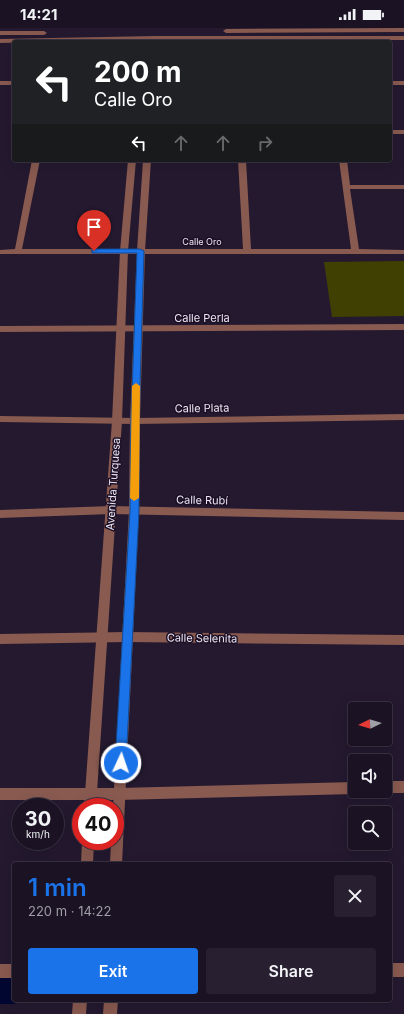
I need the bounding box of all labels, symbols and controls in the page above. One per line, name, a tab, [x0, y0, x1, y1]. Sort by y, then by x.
text: 14:21	[20, 5, 58, 24]
text: 200 m	[94, 55, 182, 89]
icon: left	[28, 56, 80, 108]
text: Calle Oro	[94, 89, 173, 110]
icon: left	[128, 132, 150, 154]
icon: ahead	[170, 132, 192, 154]
icon: ahead	[212, 132, 234, 154]
icon: right	[254, 132, 276, 154]
pin	[77, 210, 111, 251]
icon: arrive	[83, 216, 105, 238]
street label: Calle Oro	[182, 236, 222, 247]
street label: Calle Perla	[174, 311, 230, 325]
street label: Calle Plata	[175, 401, 229, 415]
street label: Avenida Turquesa	[103, 437, 123, 531]
street label: Calle Rubí	[176, 493, 228, 507]
street label: Calle Selenita	[167, 630, 237, 646]
north arrow	[348, 702, 392, 746]
map controls	[348, 702, 392, 850]
position arrow	[100, 742, 142, 784]
button: sound	[348, 754, 392, 798]
speed limit sign: 40	[72, 798, 124, 850]
button: search	[348, 806, 392, 850]
text: 30	[25, 807, 51, 831]
text: km/h	[26, 828, 50, 840]
text: 1 min	[28, 873, 87, 902]
button: close	[334, 875, 376, 917]
text: 220 m · 14:22	[28, 903, 111, 919]
button: Exit	[28, 948, 198, 994]
button: Share	[206, 948, 376, 994]

